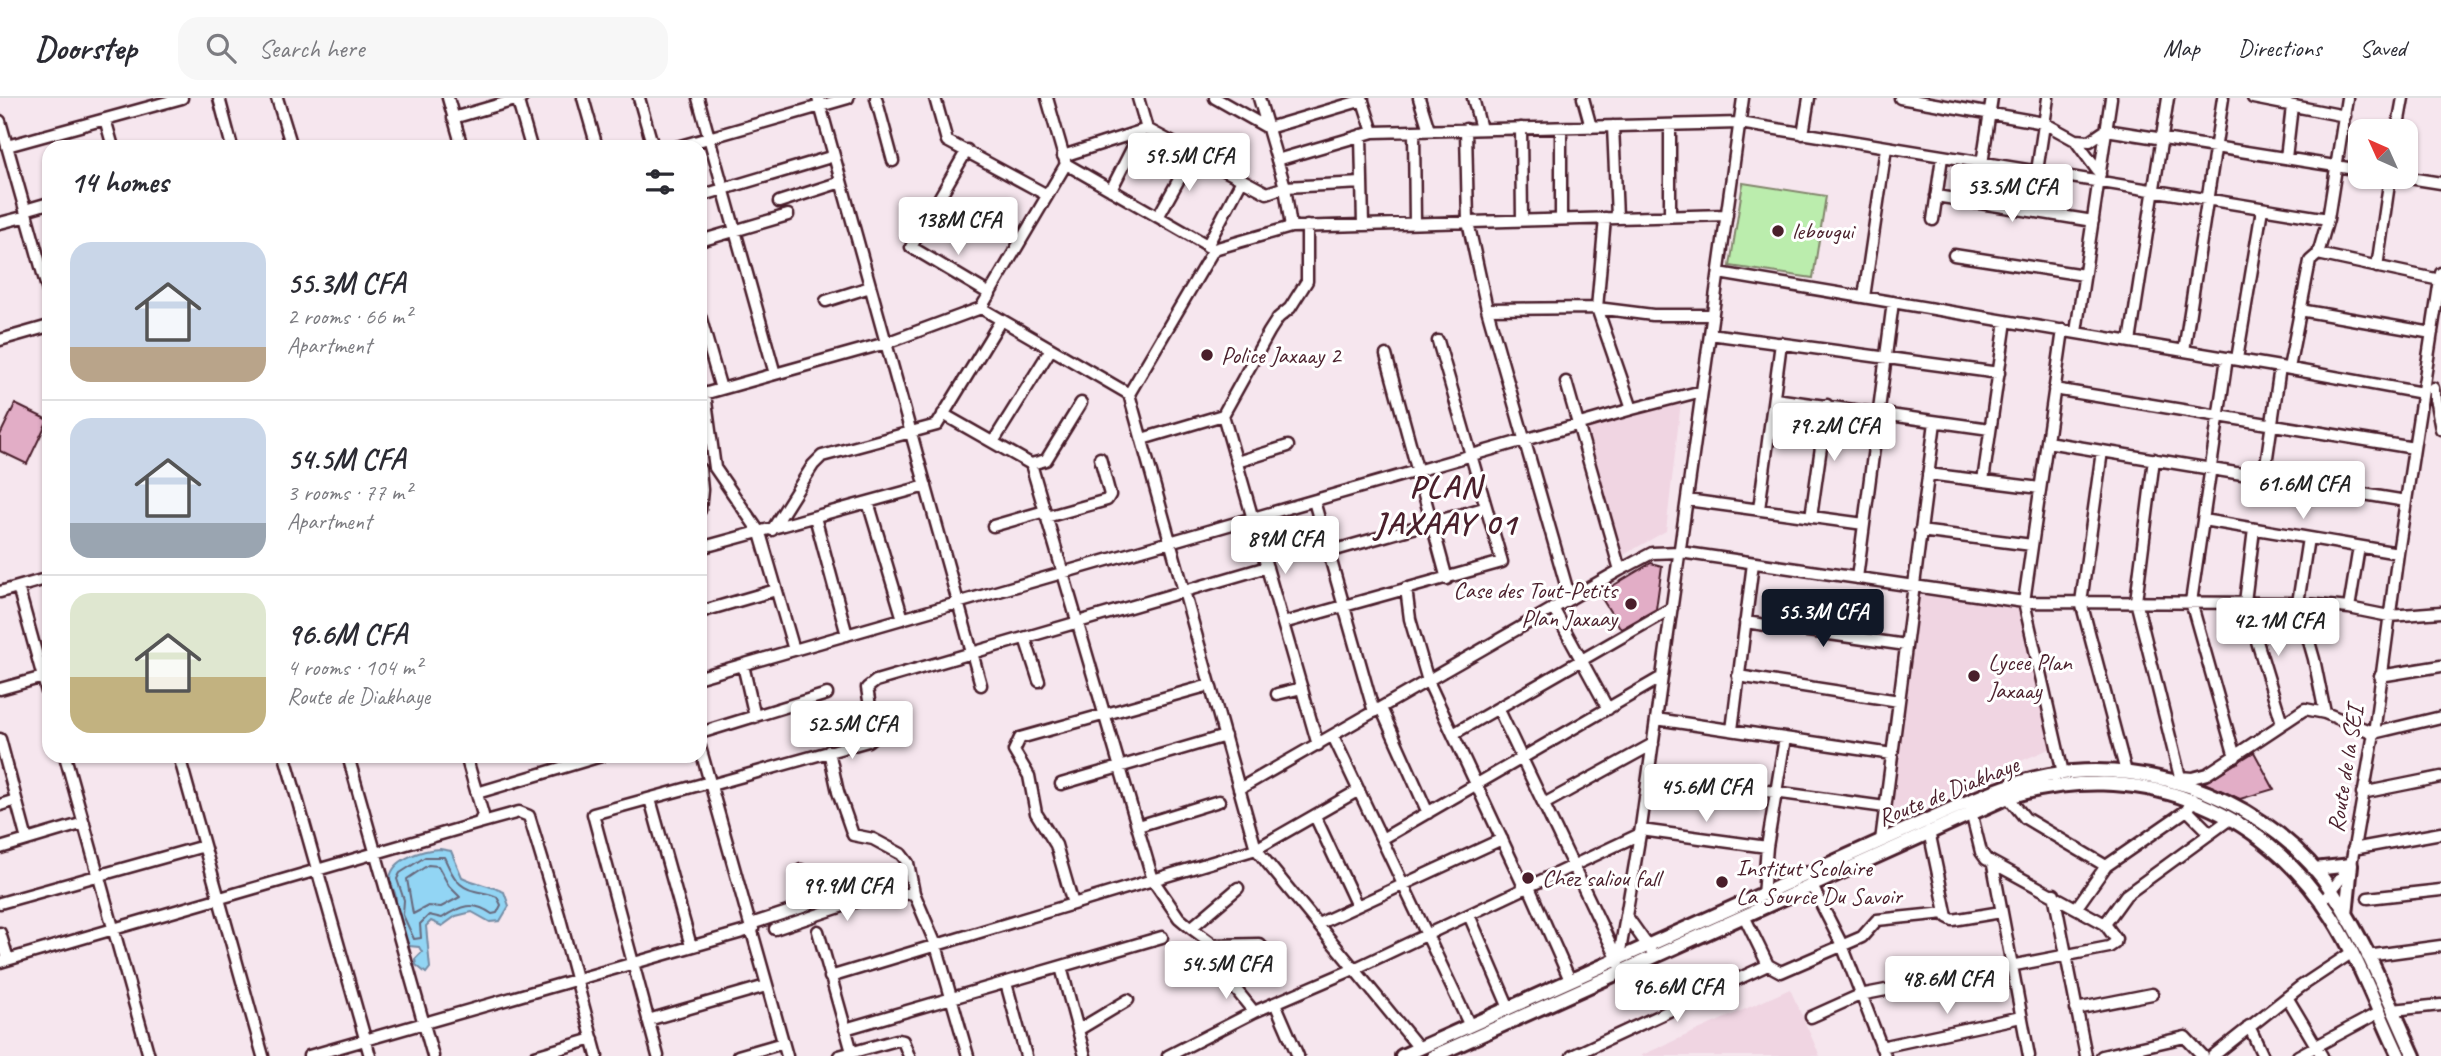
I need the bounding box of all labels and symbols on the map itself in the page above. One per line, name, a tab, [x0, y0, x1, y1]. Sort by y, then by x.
north arrow	[2348, 119, 2418, 189]
pin: 59.5M CFA	[1109, 134, 1269, 193]
pin: 53.5M CFA	[1932, 164, 2092, 224]
pin: 138M CFA	[886, 198, 1030, 257]
place label: lebougui	[1792, 216, 1856, 246]
marker: lebougui	[1770, 223, 1786, 239]
place label: Police Jaxaay 2	[1221, 340, 1343, 370]
marker: Police Jaxaay 2	[1199, 347, 1215, 363]
pin: 79.2M CFA	[1754, 404, 1914, 463]
pin: 61.6M CFA	[2223, 462, 2383, 521]
district label: PLAN JAXAAY 01	[1372, 466, 1519, 544]
pin: 89M CFA	[1220, 517, 1350, 576]
place label: Case des Tout-Petits Plan Jaxaay	[1453, 575, 1619, 633]
pin: 55.3M CFA	[1743, 589, 1903, 649]
marker: Case des Tout-Petits Plan Jaxaay	[1623, 596, 1639, 612]
pin: 42.1M CFA	[2198, 598, 2358, 658]
place label: Lycee Plan Jaxaay	[1987, 647, 2073, 705]
marker: Lycee Plan Jaxaay	[1966, 668, 1982, 684]
street label: Route de la SEI	[2320, 698, 2371, 834]
pin: 52.5M CFA	[772, 702, 932, 761]
street label: Route de Diakhaye	[1873, 748, 2025, 833]
pin: 45.6M CFA	[1626, 764, 1786, 824]
place label: Institut Scolaire La Source Du Savoir	[1736, 853, 1904, 911]
place label: Chez saliou fall	[1542, 863, 1664, 893]
pin: 99.9M CFA	[767, 864, 927, 923]
marker: Chez saliou fall	[1520, 870, 1536, 886]
marker: Institut Scolaire La Source Du Savoir	[1714, 874, 1730, 890]
pin: 54.5M CFA	[1146, 942, 1306, 1001]
pin: 48.6M CFA	[1867, 956, 2027, 1016]
pin: 96.6M CFA	[1597, 964, 1757, 1024]

